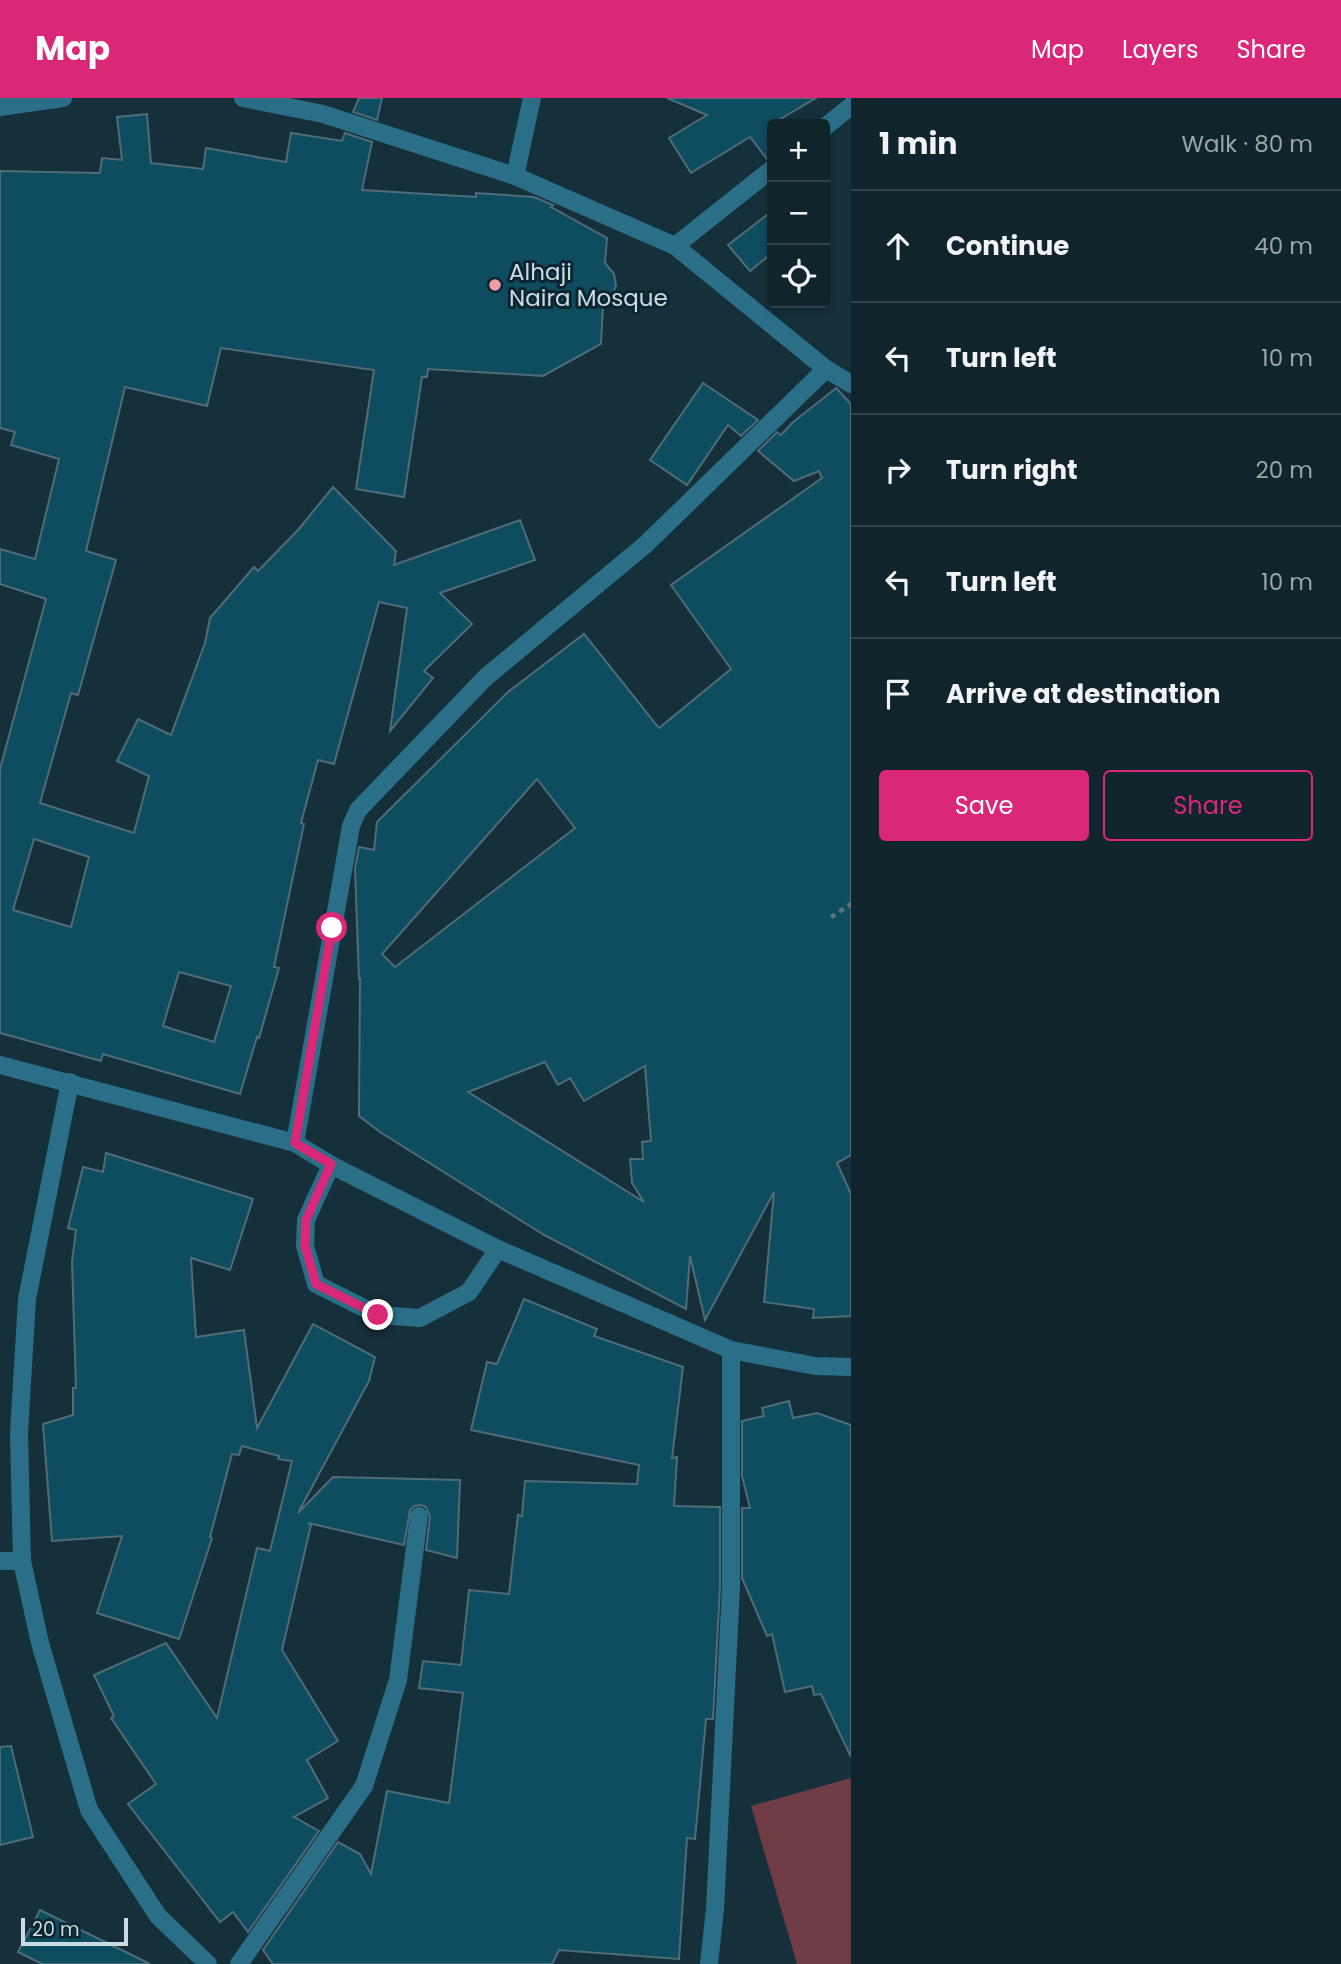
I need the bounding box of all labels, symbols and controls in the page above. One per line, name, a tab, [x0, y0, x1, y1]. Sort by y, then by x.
text: Map	[35, 25, 110, 72]
text: Map	[1031, 33, 1084, 66]
text: Layers	[1122, 33, 1198, 66]
text: Share	[1236, 33, 1306, 66]
map controls	[767, 119, 830, 308]
button: +	[767, 119, 830, 182]
text: 1 min	[879, 122, 957, 165]
text: Walk · 80 m	[1182, 128, 1313, 160]
button: −	[767, 182, 830, 245]
icon: ahead	[879, 227, 917, 265]
text: Continue	[946, 228, 1069, 264]
text: 40 m	[1254, 230, 1313, 262]
button: locate	[767, 245, 830, 308]
place label: Alhaji Naira Mosque	[509, 256, 668, 314]
marker: Alhaji Naira Mosque	[487, 277, 503, 293]
icon: left	[879, 339, 917, 377]
text: Turn left	[946, 340, 1057, 376]
text: 10 m	[1261, 342, 1313, 374]
icon: right	[879, 451, 917, 489]
text: Turn right	[946, 452, 1078, 488]
text: 20 m	[1255, 454, 1313, 486]
icon: left	[879, 563, 917, 601]
text: Turn left	[946, 564, 1057, 600]
text: 10 m	[1261, 566, 1313, 598]
icon: arrive	[879, 675, 917, 713]
text: Arrive at destination	[946, 676, 1221, 712]
button: Save	[879, 770, 1089, 841]
button: Share	[1103, 770, 1313, 841]
route start	[316, 912, 347, 943]
route end	[362, 1299, 393, 1330]
scale bar	[21, 1915, 128, 1947]
text: 20 m	[32, 1916, 80, 1943]

